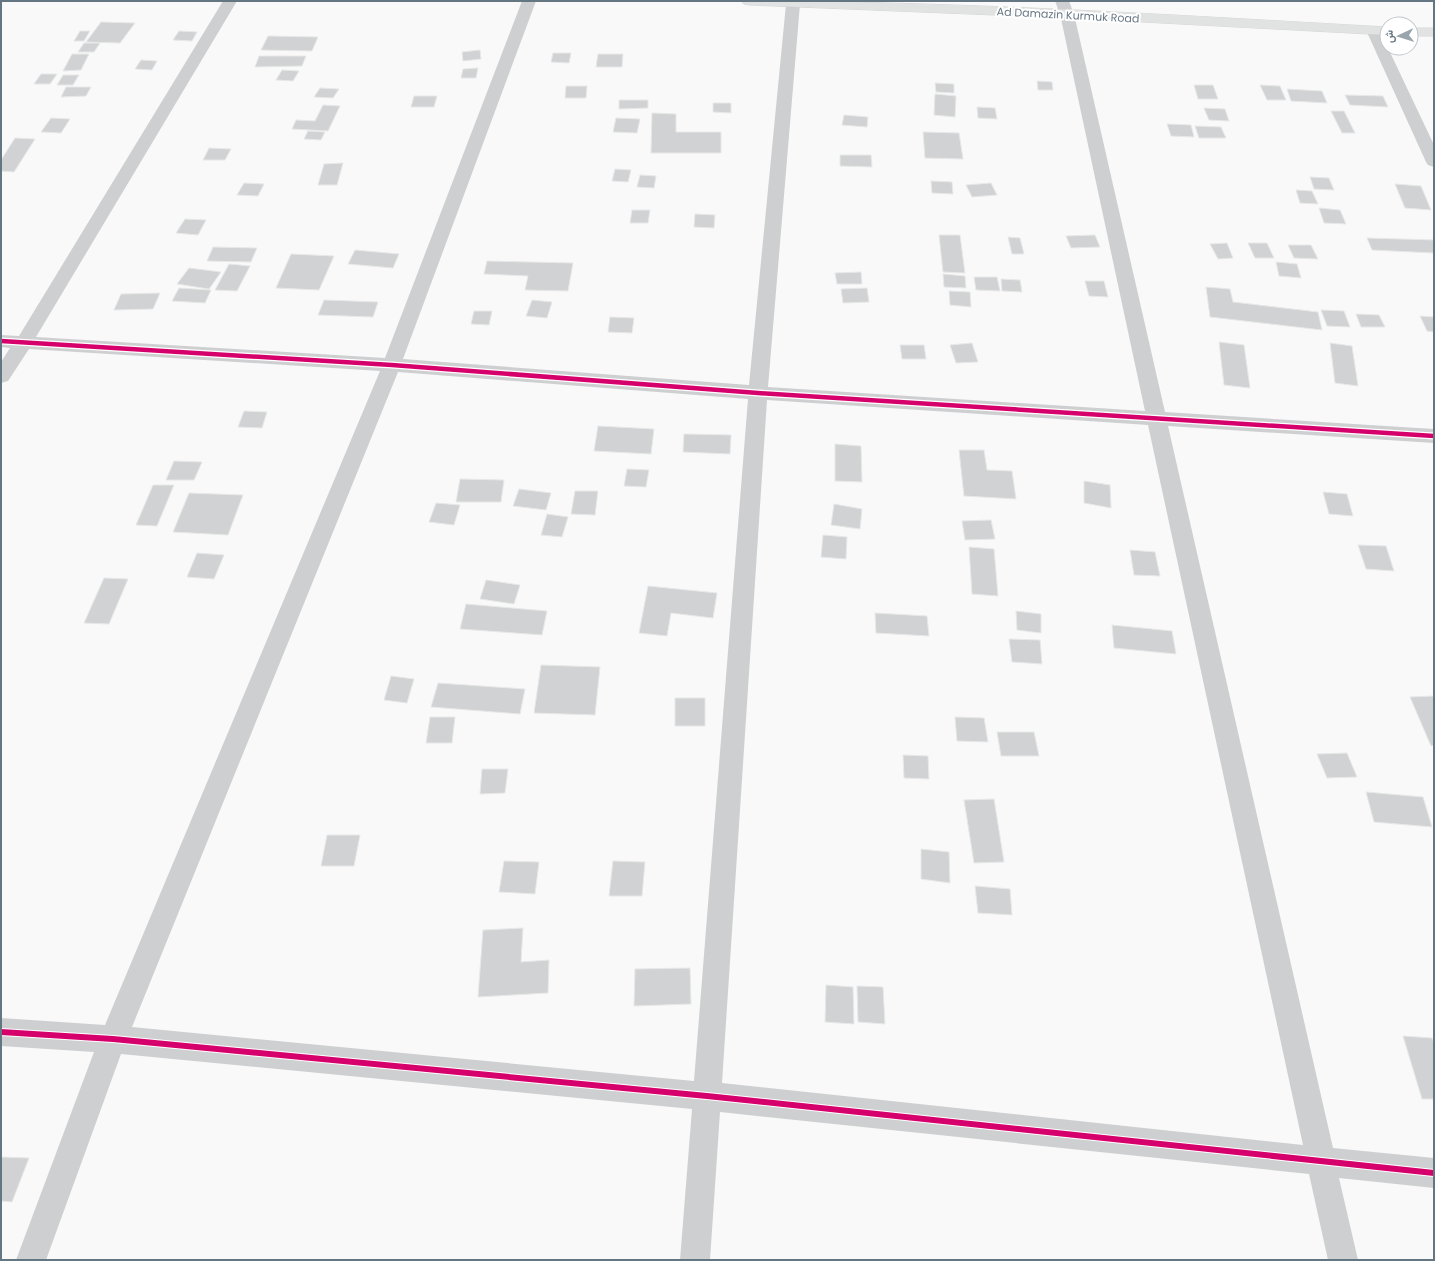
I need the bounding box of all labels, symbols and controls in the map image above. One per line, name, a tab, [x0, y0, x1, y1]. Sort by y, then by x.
street label: Ad Damazin Kurmuk Road	[996, 3, 1140, 27]
north arrow	[1379, 16, 1419, 56]
text: ش	[1381, 30, 1397, 44]

